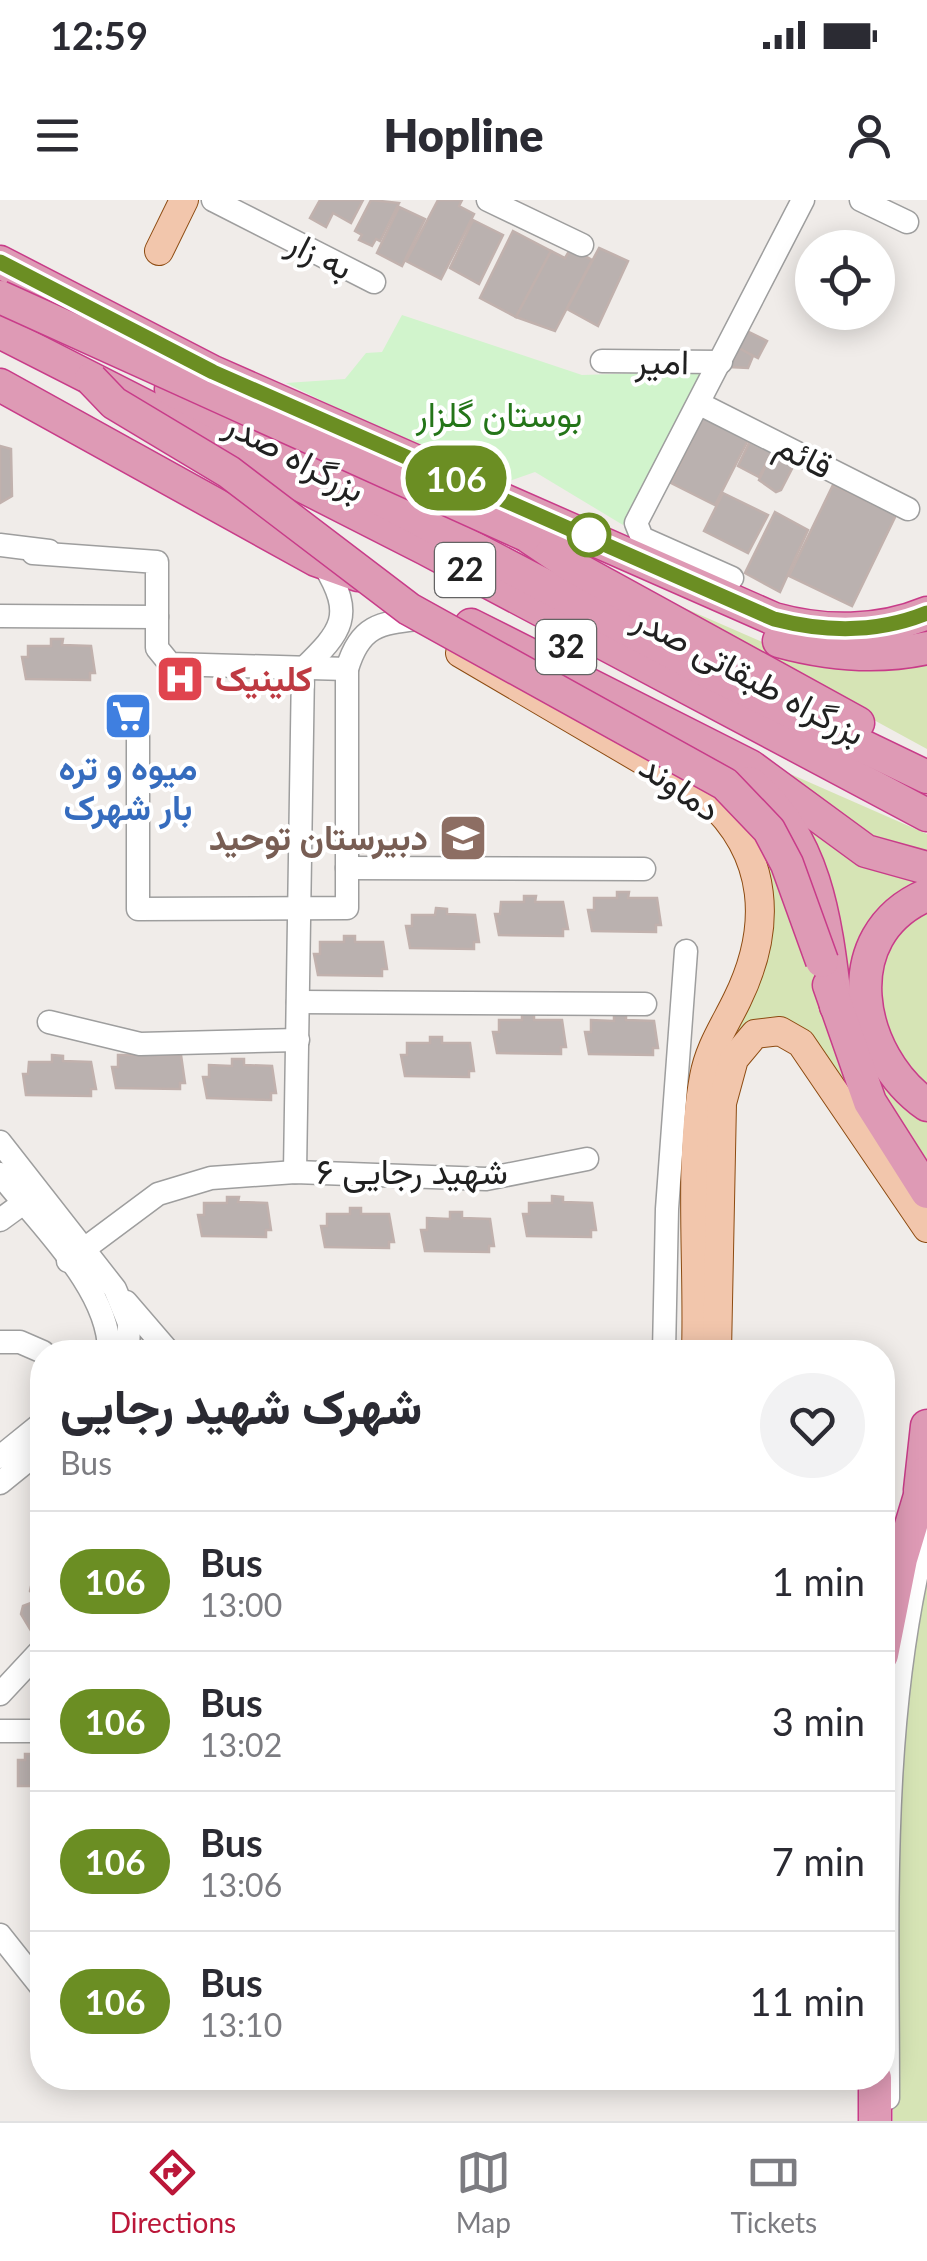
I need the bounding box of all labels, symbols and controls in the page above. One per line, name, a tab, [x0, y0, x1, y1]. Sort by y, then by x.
text: 12:59	[50, 12, 148, 58]
icon: menu	[30, 108, 85, 163]
text: Hopline	[384, 108, 543, 162]
icon: person	[842, 108, 897, 163]
street label: به زار	[279, 219, 360, 290]
map controls	[795, 230, 895, 330]
button: locate	[795, 230, 895, 330]
street label: امیر	[634, 339, 689, 384]
park label: بوستان گلزار	[415, 392, 582, 437]
street label: بزرگراه صدر	[217, 401, 373, 512]
street label: قائم	[768, 422, 840, 490]
line badge: 106	[398, 446, 514, 510]
text: 106	[426, 457, 486, 499]
unlabelled marker	[568, 514, 610, 556]
road number: 22	[435, 543, 495, 597]
street label: بزرگراه طبقاتی صدر	[625, 595, 873, 755]
road number: 32	[536, 620, 596, 674]
hospital icon: کلینیک	[154, 653, 206, 705]
place label: کلینیک	[215, 656, 313, 699]
supermarket icon: میوه و تره بار شهرک	[102, 690, 154, 742]
street label: دماوند	[631, 744, 730, 831]
place label: میوه و تره بار شهرک	[59, 745, 197, 830]
school or university icon: دبیرستان توحید	[437, 812, 489, 864]
place label: دبیرستان توحید	[209, 815, 428, 860]
street label: شهید رجایی ۶	[316, 1149, 508, 1194]
button: heart	[760, 1373, 865, 1478]
text: شهرک شهید رجایی	[60, 1377, 422, 1434]
text: Bus	[60, 1443, 112, 1482]
text: Bus	[200, 1539, 263, 1585]
text: 1 min	[772, 1558, 865, 1604]
text: 106	[85, 1560, 145, 1602]
text: 13:00	[200, 1585, 282, 1624]
text: Bus	[200, 1679, 263, 1725]
text: 3 min	[772, 1698, 865, 1744]
text: 106	[85, 1700, 145, 1742]
text: 13:02	[200, 1725, 282, 1764]
text: Bus	[200, 1819, 263, 1865]
text: 7 min	[772, 1838, 865, 1884]
text: 106	[85, 1840, 145, 1882]
text: 13:06	[200, 1865, 282, 1904]
text: Bus	[200, 1959, 263, 2005]
text: 11 min	[750, 1978, 865, 2024]
text: 106	[85, 1980, 145, 2022]
text: 13:10	[200, 2005, 282, 2044]
tab: Directions	[110, 2145, 236, 2239]
tab: Map	[456, 2145, 511, 2239]
tab: Tickets	[730, 2145, 817, 2239]

